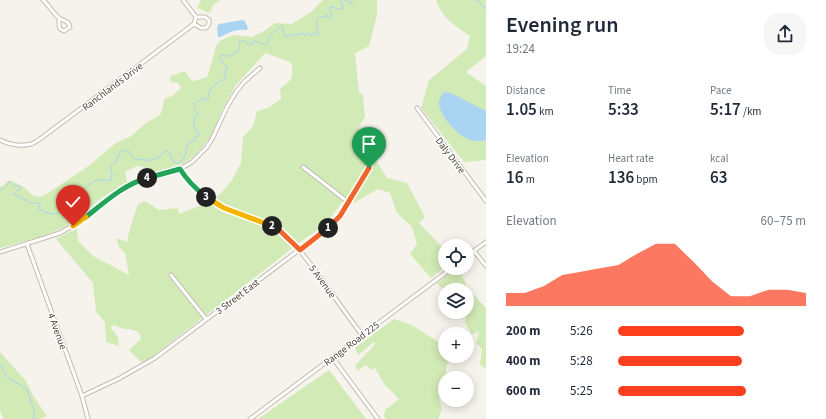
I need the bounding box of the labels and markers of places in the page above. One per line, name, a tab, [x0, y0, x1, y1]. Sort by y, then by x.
pin	[352, 127, 386, 168]
pin: 4	[137, 168, 157, 188]
pin	[56, 185, 90, 226]
pin: 3	[196, 187, 216, 207]
pin: 2	[262, 216, 282, 236]
pin: 1	[318, 218, 338, 238]

